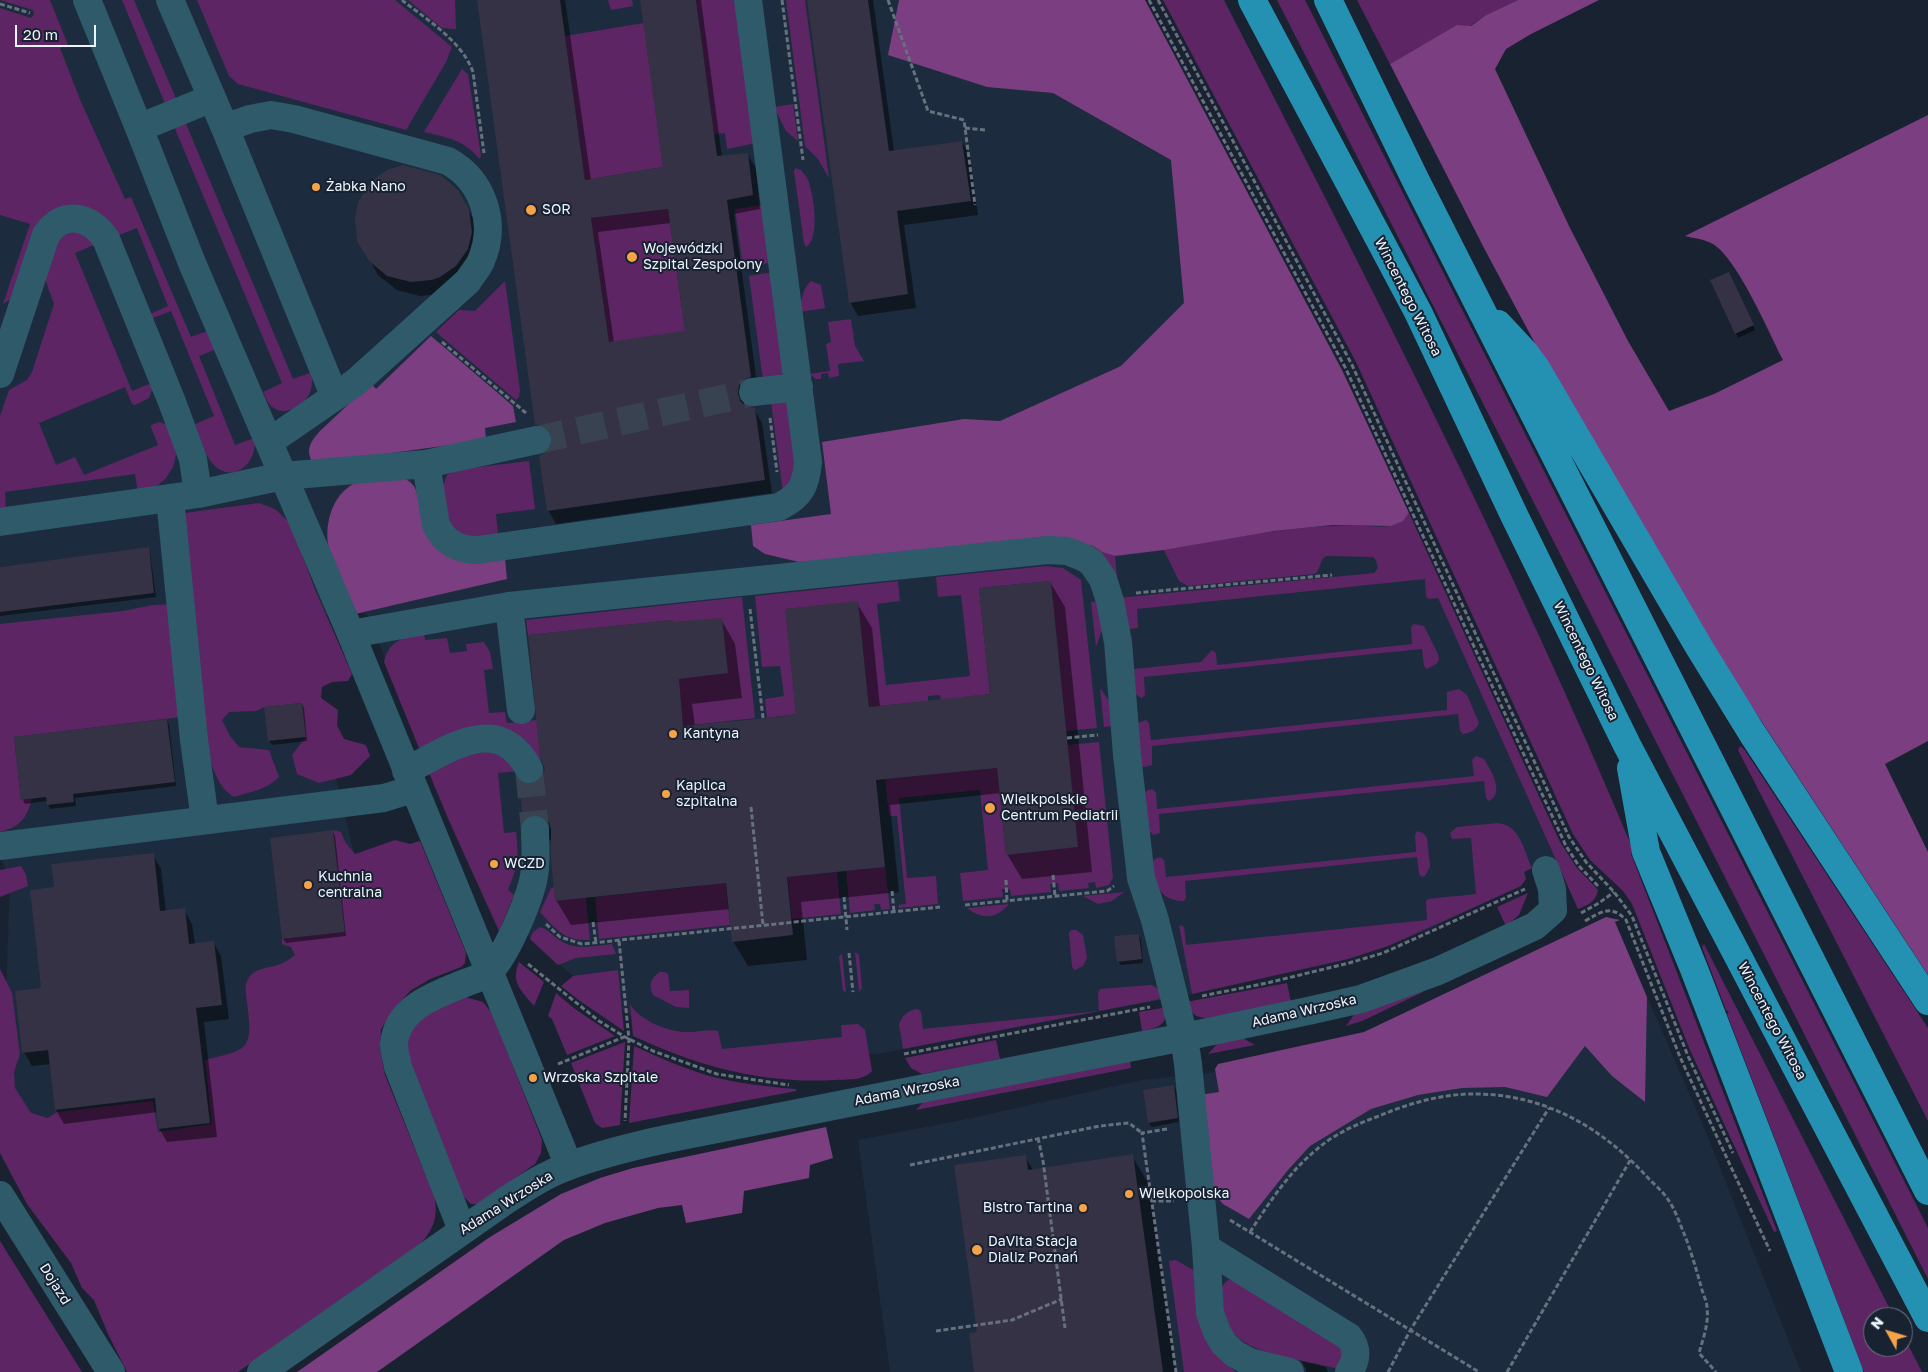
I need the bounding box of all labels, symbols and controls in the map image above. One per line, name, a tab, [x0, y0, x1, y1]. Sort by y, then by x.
scale bar	[18, 15, 99, 47]
text: 20 m	[23, 25, 58, 43]
place label: Żabka Nano	[326, 179, 406, 195]
marker: Żabka Nano	[310, 181, 322, 193]
place label: SOR	[542, 202, 571, 218]
marker: SOR	[524, 203, 538, 217]
street label: Wincentego Witosa	[1371, 235, 1445, 359]
place label: Wojewódzki Szpital Zespolony	[643, 241, 762, 274]
marker: Wojewódzki Szpital Zespolony	[625, 250, 639, 264]
street label: Wincentego Witosa	[1550, 599, 1622, 723]
place label: Kantyna	[683, 726, 739, 742]
marker: Kantyna	[667, 728, 679, 740]
place label: Kaplica szpitalna	[676, 778, 737, 810]
marker: Kaplica szpitalna	[660, 788, 672, 800]
place label: Wielkpolskie Centrum Pediatrii	[1001, 792, 1118, 824]
marker: Wielkpolskie Centrum Pediatrii	[983, 801, 997, 815]
place label: WCZD	[504, 856, 545, 872]
marker: WCZD	[488, 858, 500, 870]
place label: Kuchnia centralna	[318, 869, 382, 902]
marker: Kuchnia centralna	[302, 879, 314, 891]
street label: Wincentego Witosa	[1734, 959, 1810, 1083]
street label: Adama Wrzoska	[1250, 991, 1358, 1031]
place label: Wrzoska Szpitale	[543, 1070, 658, 1086]
marker: Wrzoska Szpitale	[527, 1072, 539, 1084]
street label: Adama Wrzoska	[853, 1073, 961, 1109]
street label: Adama Wrzoska	[456, 1168, 556, 1238]
place label: Wielkopolska	[1139, 1186, 1229, 1202]
marker: Wielkopolska	[1123, 1188, 1135, 1200]
place label: Bistro Tartina	[983, 1200, 1073, 1216]
marker: Bistro Tartina	[1077, 1202, 1089, 1214]
place label: DaVita Stacja Dializ Poznań	[988, 1234, 1078, 1266]
marker: DaVita Stacja Dializ Poznań	[970, 1243, 984, 1257]
street label: Dojazd	[36, 1260, 74, 1308]
north arrow	[1863, 1307, 1913, 1357]
text: N	[1867, 1313, 1887, 1332]

